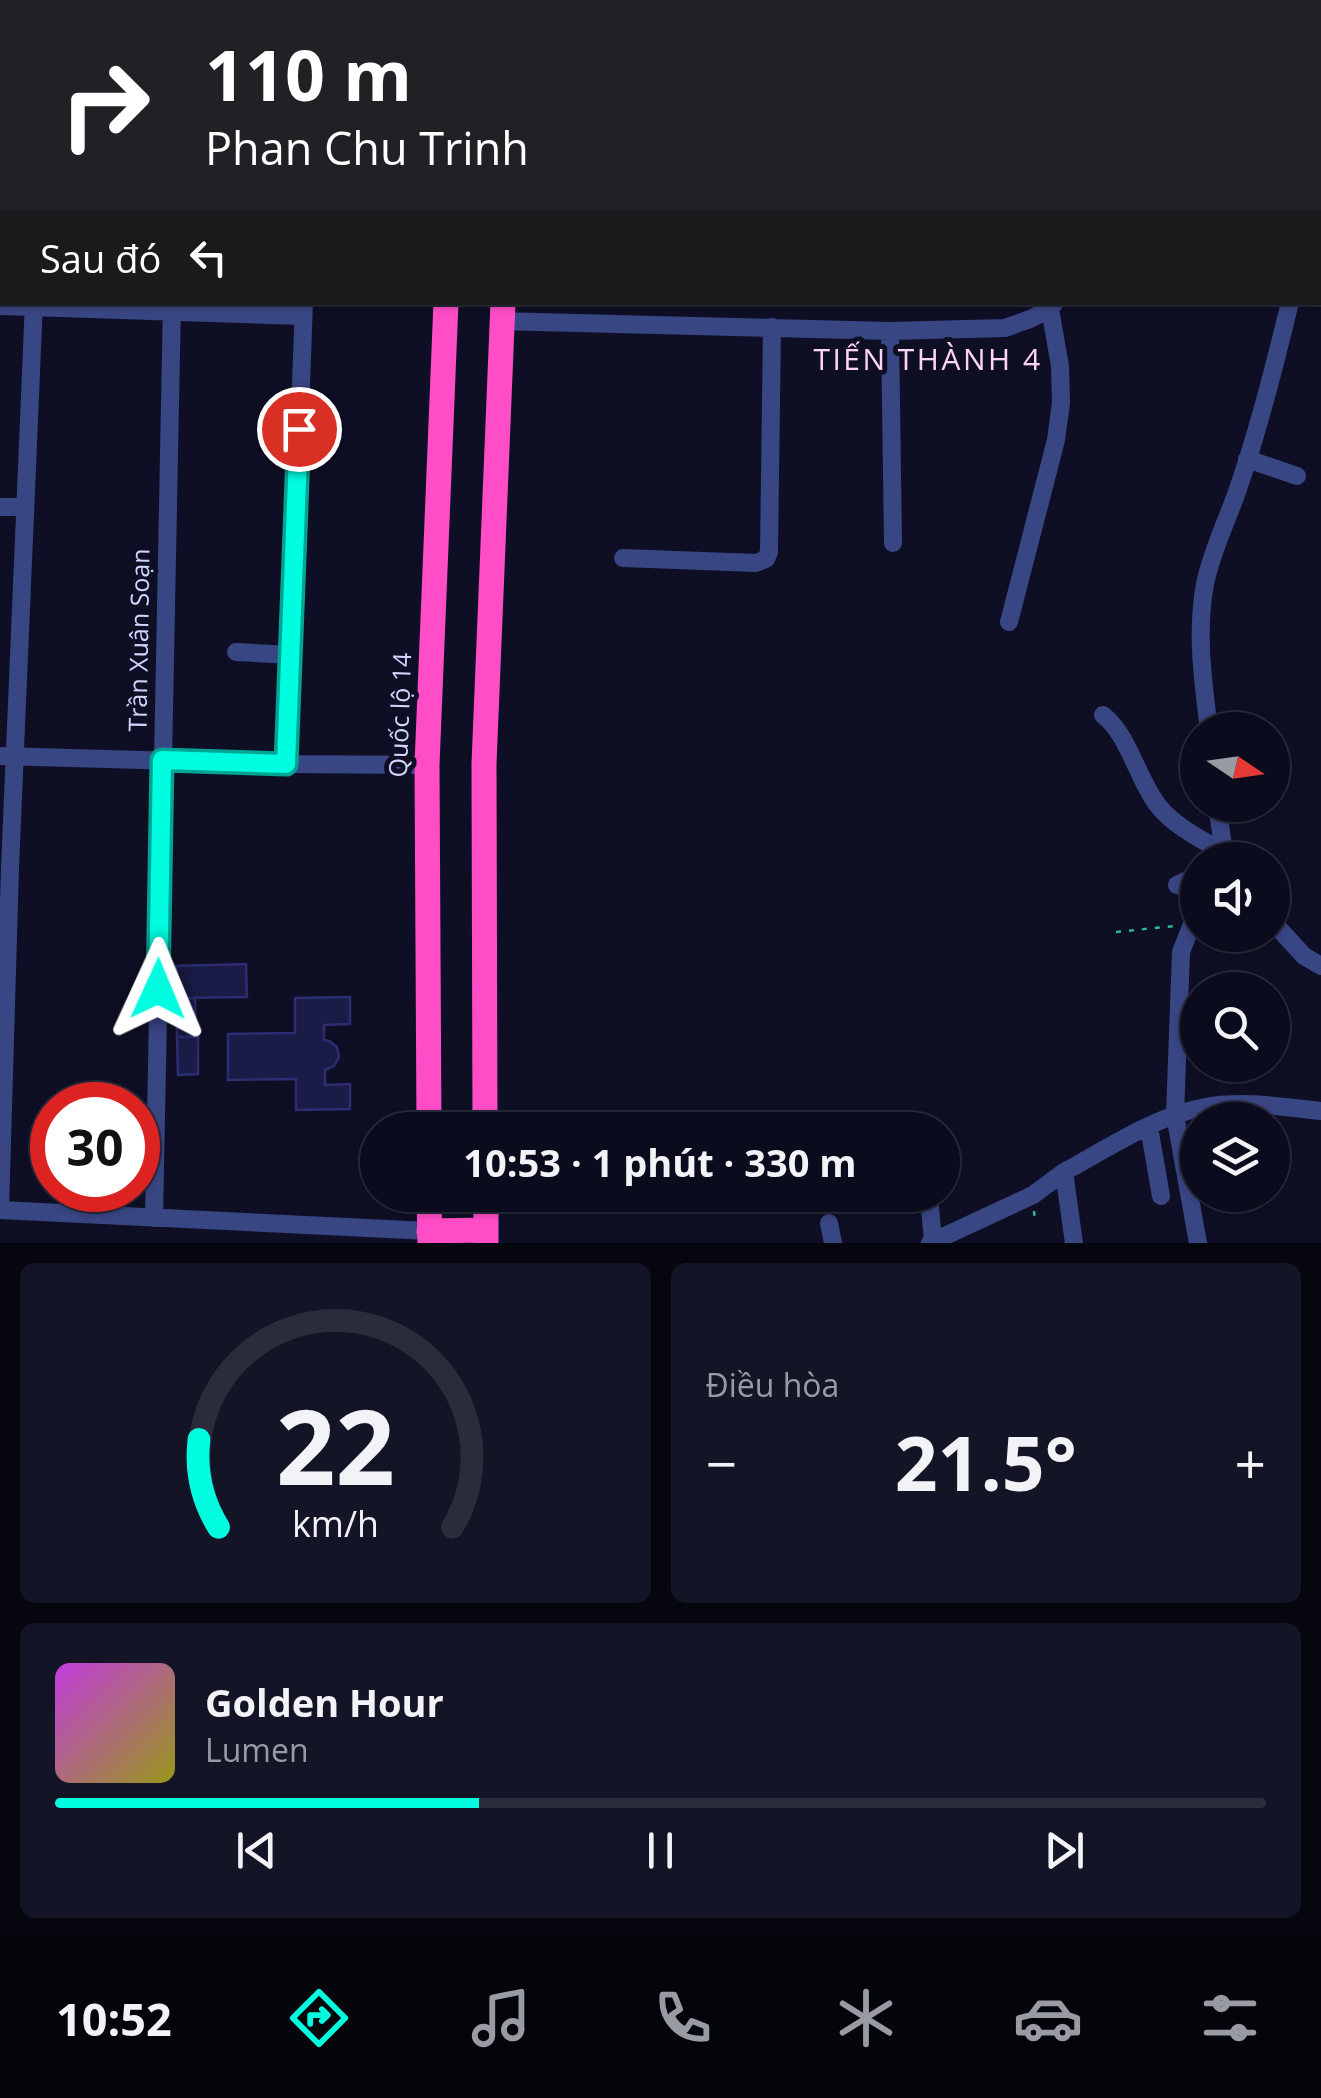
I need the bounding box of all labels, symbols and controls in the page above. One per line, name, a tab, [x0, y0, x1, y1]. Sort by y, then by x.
text: 110 m	[205, 26, 412, 122]
icon: right	[40, 40, 170, 170]
text: Phan Chu Trinh	[205, 117, 529, 178]
icon: left	[181, 230, 236, 285]
text: Sau đó	[40, 232, 161, 284]
district label: TIẾN THÀNH 4	[813, 338, 1043, 379]
pin	[257, 387, 342, 472]
icon: arrive	[272, 402, 327, 457]
street label: Trần Xuân Soạn	[119, 548, 157, 732]
street label: Quốc lộ 14	[380, 652, 418, 778]
north arrow	[1180, 712, 1290, 822]
map controls	[1180, 712, 1290, 1212]
button: sound	[1180, 842, 1290, 952]
position arrow	[106, 937, 210, 1041]
button: search	[1180, 972, 1290, 1082]
speed limit sign: 30	[30, 1082, 160, 1212]
button: layers	[1180, 1102, 1290, 1212]
text: 10:53 · 1 phút · 330 m	[463, 1136, 857, 1188]
text: Điều hòa	[706, 1363, 839, 1406]
text: 22	[276, 1374, 395, 1515]
text: 21.5°	[895, 1411, 1077, 1513]
text: −	[706, 1425, 737, 1500]
text: +	[1235, 1425, 1266, 1500]
text: km/h	[292, 1499, 379, 1547]
text: Golden Hour	[205, 1676, 444, 1728]
text: Lumen	[205, 1728, 309, 1771]
icon: previous	[229, 1823, 284, 1878]
icon: pause	[633, 1823, 688, 1878]
icon: next	[1037, 1823, 1092, 1878]
icon: directions	[284, 1983, 354, 2053]
icon: music	[466, 1983, 536, 2053]
icon: phone	[648, 1983, 718, 2053]
icon: climate	[831, 1983, 901, 2053]
icon: car	[1013, 1983, 1083, 2053]
icon: filters	[1195, 1983, 1265, 2053]
text: 10:52	[56, 1988, 172, 2049]

